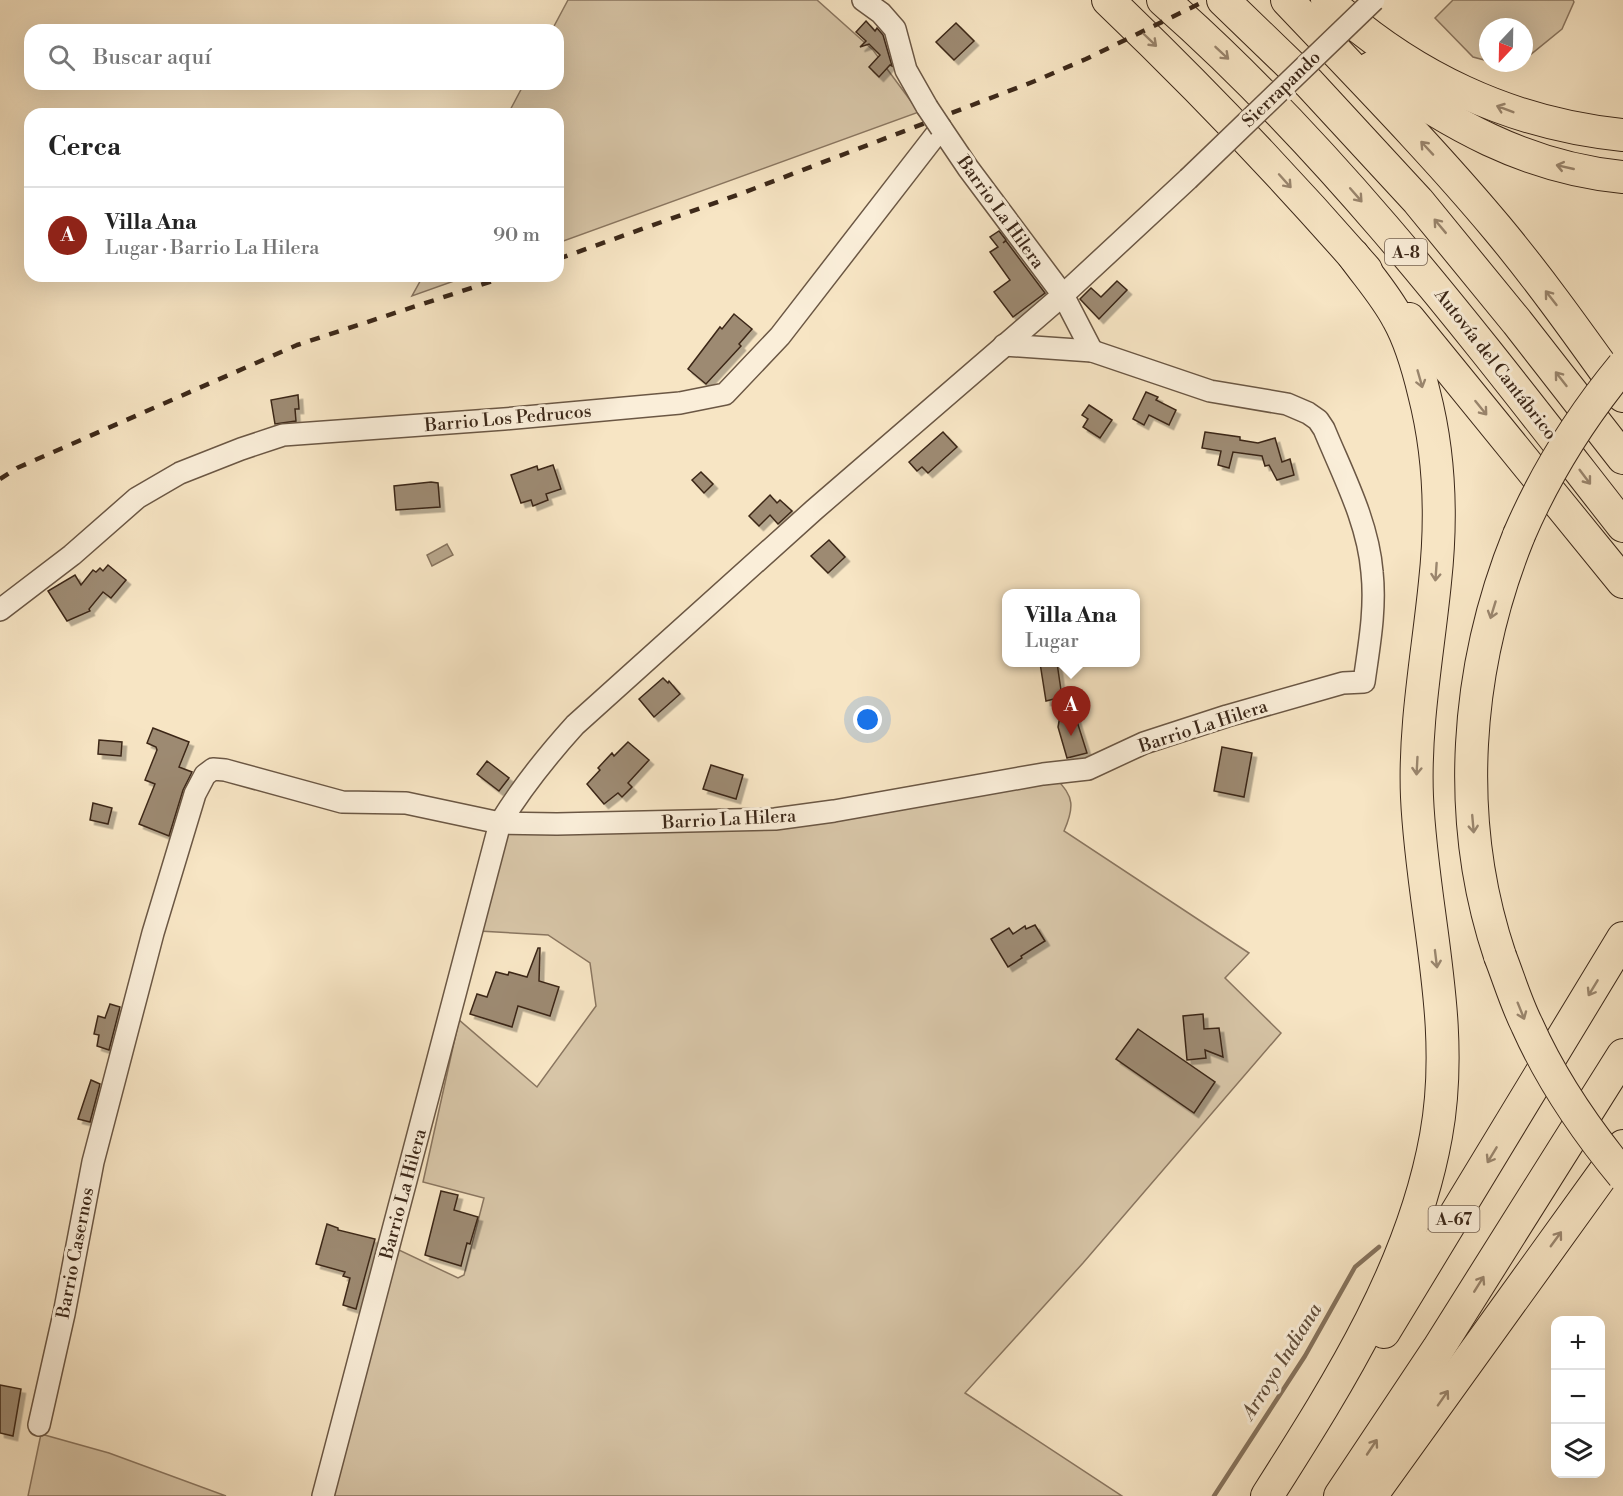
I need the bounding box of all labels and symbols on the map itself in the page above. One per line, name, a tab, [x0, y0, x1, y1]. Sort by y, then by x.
north arrow	[1479, 18, 1533, 72]
one-way arrow	[1143, 33, 1158, 48]
one-way arrow	[1215, 46, 1230, 61]
street label: Sierrapando	[1237, 46, 1326, 133]
one-way arrow	[1496, 103, 1515, 114]
one-way arrow	[1420, 140, 1434, 155]
street label: Barrio La Hilera	[951, 150, 1050, 274]
one-way arrow	[1556, 160, 1575, 172]
one-way arrow	[1278, 173, 1292, 188]
one-way arrow	[1350, 187, 1363, 203]
one-way arrow	[1433, 219, 1447, 234]
road number: A-8	[1385, 239, 1427, 265]
street label: Autovía del Cantábrico	[1429, 283, 1562, 445]
one-way arrow	[1545, 290, 1558, 306]
one-way arrow	[1415, 369, 1426, 388]
one-way arrow	[1555, 371, 1568, 387]
street label: Barrio Los Pedrucos	[423, 400, 593, 437]
one-way arrow	[1474, 400, 1487, 416]
one-way arrow	[1578, 469, 1591, 485]
one-way arrow	[1430, 561, 1441, 581]
one-way arrow	[1487, 600, 1498, 619]
pin: A	[1052, 686, 1090, 736]
street label: Barrio La Hilera	[1135, 695, 1271, 758]
your location	[853, 705, 882, 734]
one-way arrow	[1411, 755, 1422, 775]
street label: Barrio La Hilera	[660, 804, 797, 835]
one-way arrow	[1468, 813, 1479, 833]
one-way arrow	[1431, 949, 1442, 969]
one-way arrow	[1586, 979, 1598, 996]
one-way arrow	[1516, 1001, 1527, 1020]
street label: Barrio La Hilera	[375, 1126, 432, 1263]
one-way arrow	[1486, 1146, 1498, 1163]
street label: Barrio Casernos	[51, 1185, 99, 1322]
road number: A-67	[1428, 1206, 1480, 1232]
one-way arrow	[1550, 1232, 1562, 1248]
one-way arrow	[1473, 1276, 1485, 1293]
water label: Arroyo Indiana	[1236, 1298, 1328, 1426]
one-way arrow	[1437, 1390, 1449, 1406]
one-way arrow	[1366, 1440, 1378, 1456]

